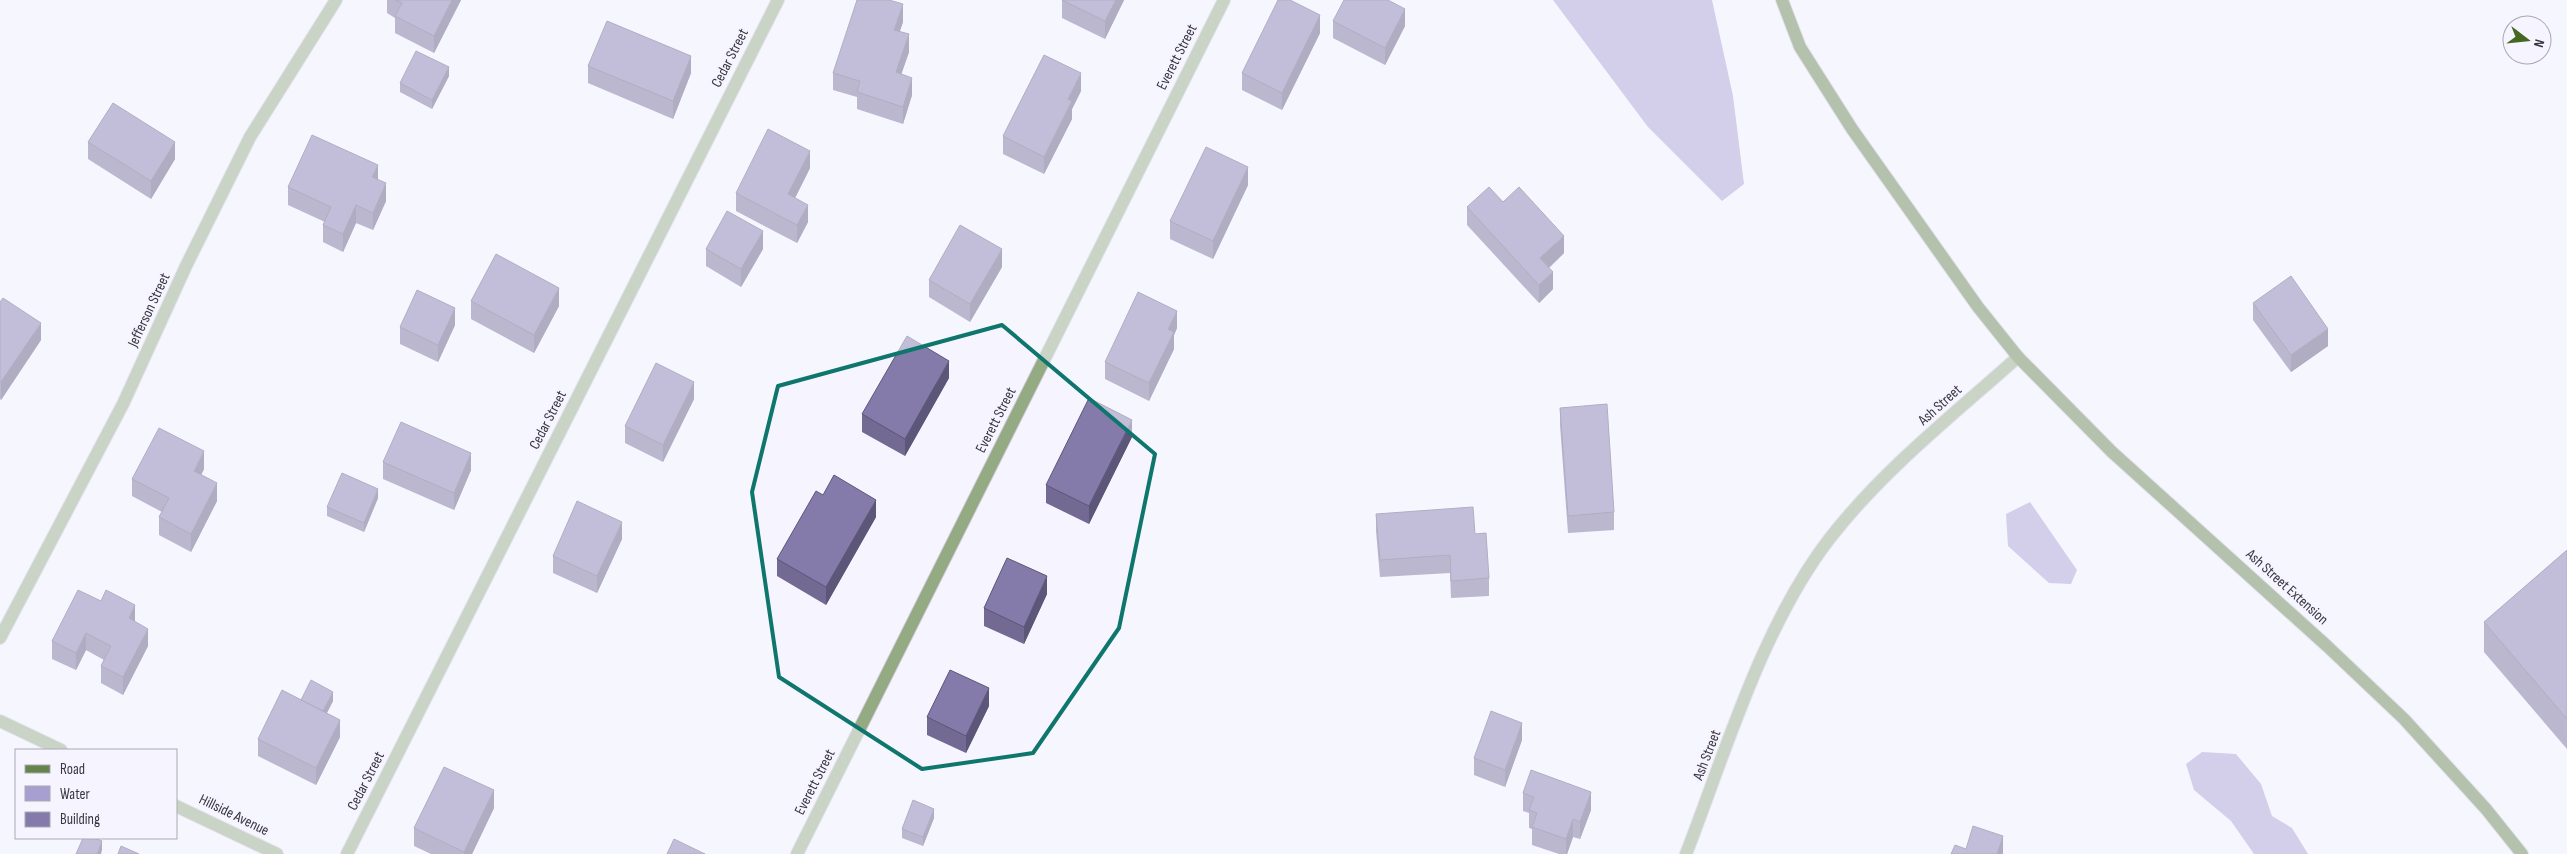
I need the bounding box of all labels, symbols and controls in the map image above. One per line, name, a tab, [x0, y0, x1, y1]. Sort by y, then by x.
north arrow	[2502, 15, 2552, 65]
street label: Everett Street	[1152, 21, 1202, 93]
street label: Cedar Street	[707, 25, 753, 91]
text: N	[2530, 38, 2548, 49]
street label: Jefferson Street	[123, 270, 175, 351]
street label: Ash Street	[1913, 380, 1966, 430]
street label: Everett Street	[971, 384, 1021, 456]
street label: Cedar Street	[525, 387, 571, 453]
street label: Ash Street Extension	[2241, 544, 2332, 629]
street label: Ash Street	[1688, 727, 1725, 784]
street label: Everett Street	[790, 746, 840, 818]
street label: Cedar Street	[343, 748, 389, 814]
legend	[15, 749, 178, 839]
text: Road	[60, 760, 85, 779]
text: Water	[60, 785, 91, 804]
street label: Hillside Avenue	[196, 790, 272, 840]
text: Building	[60, 810, 100, 829]

